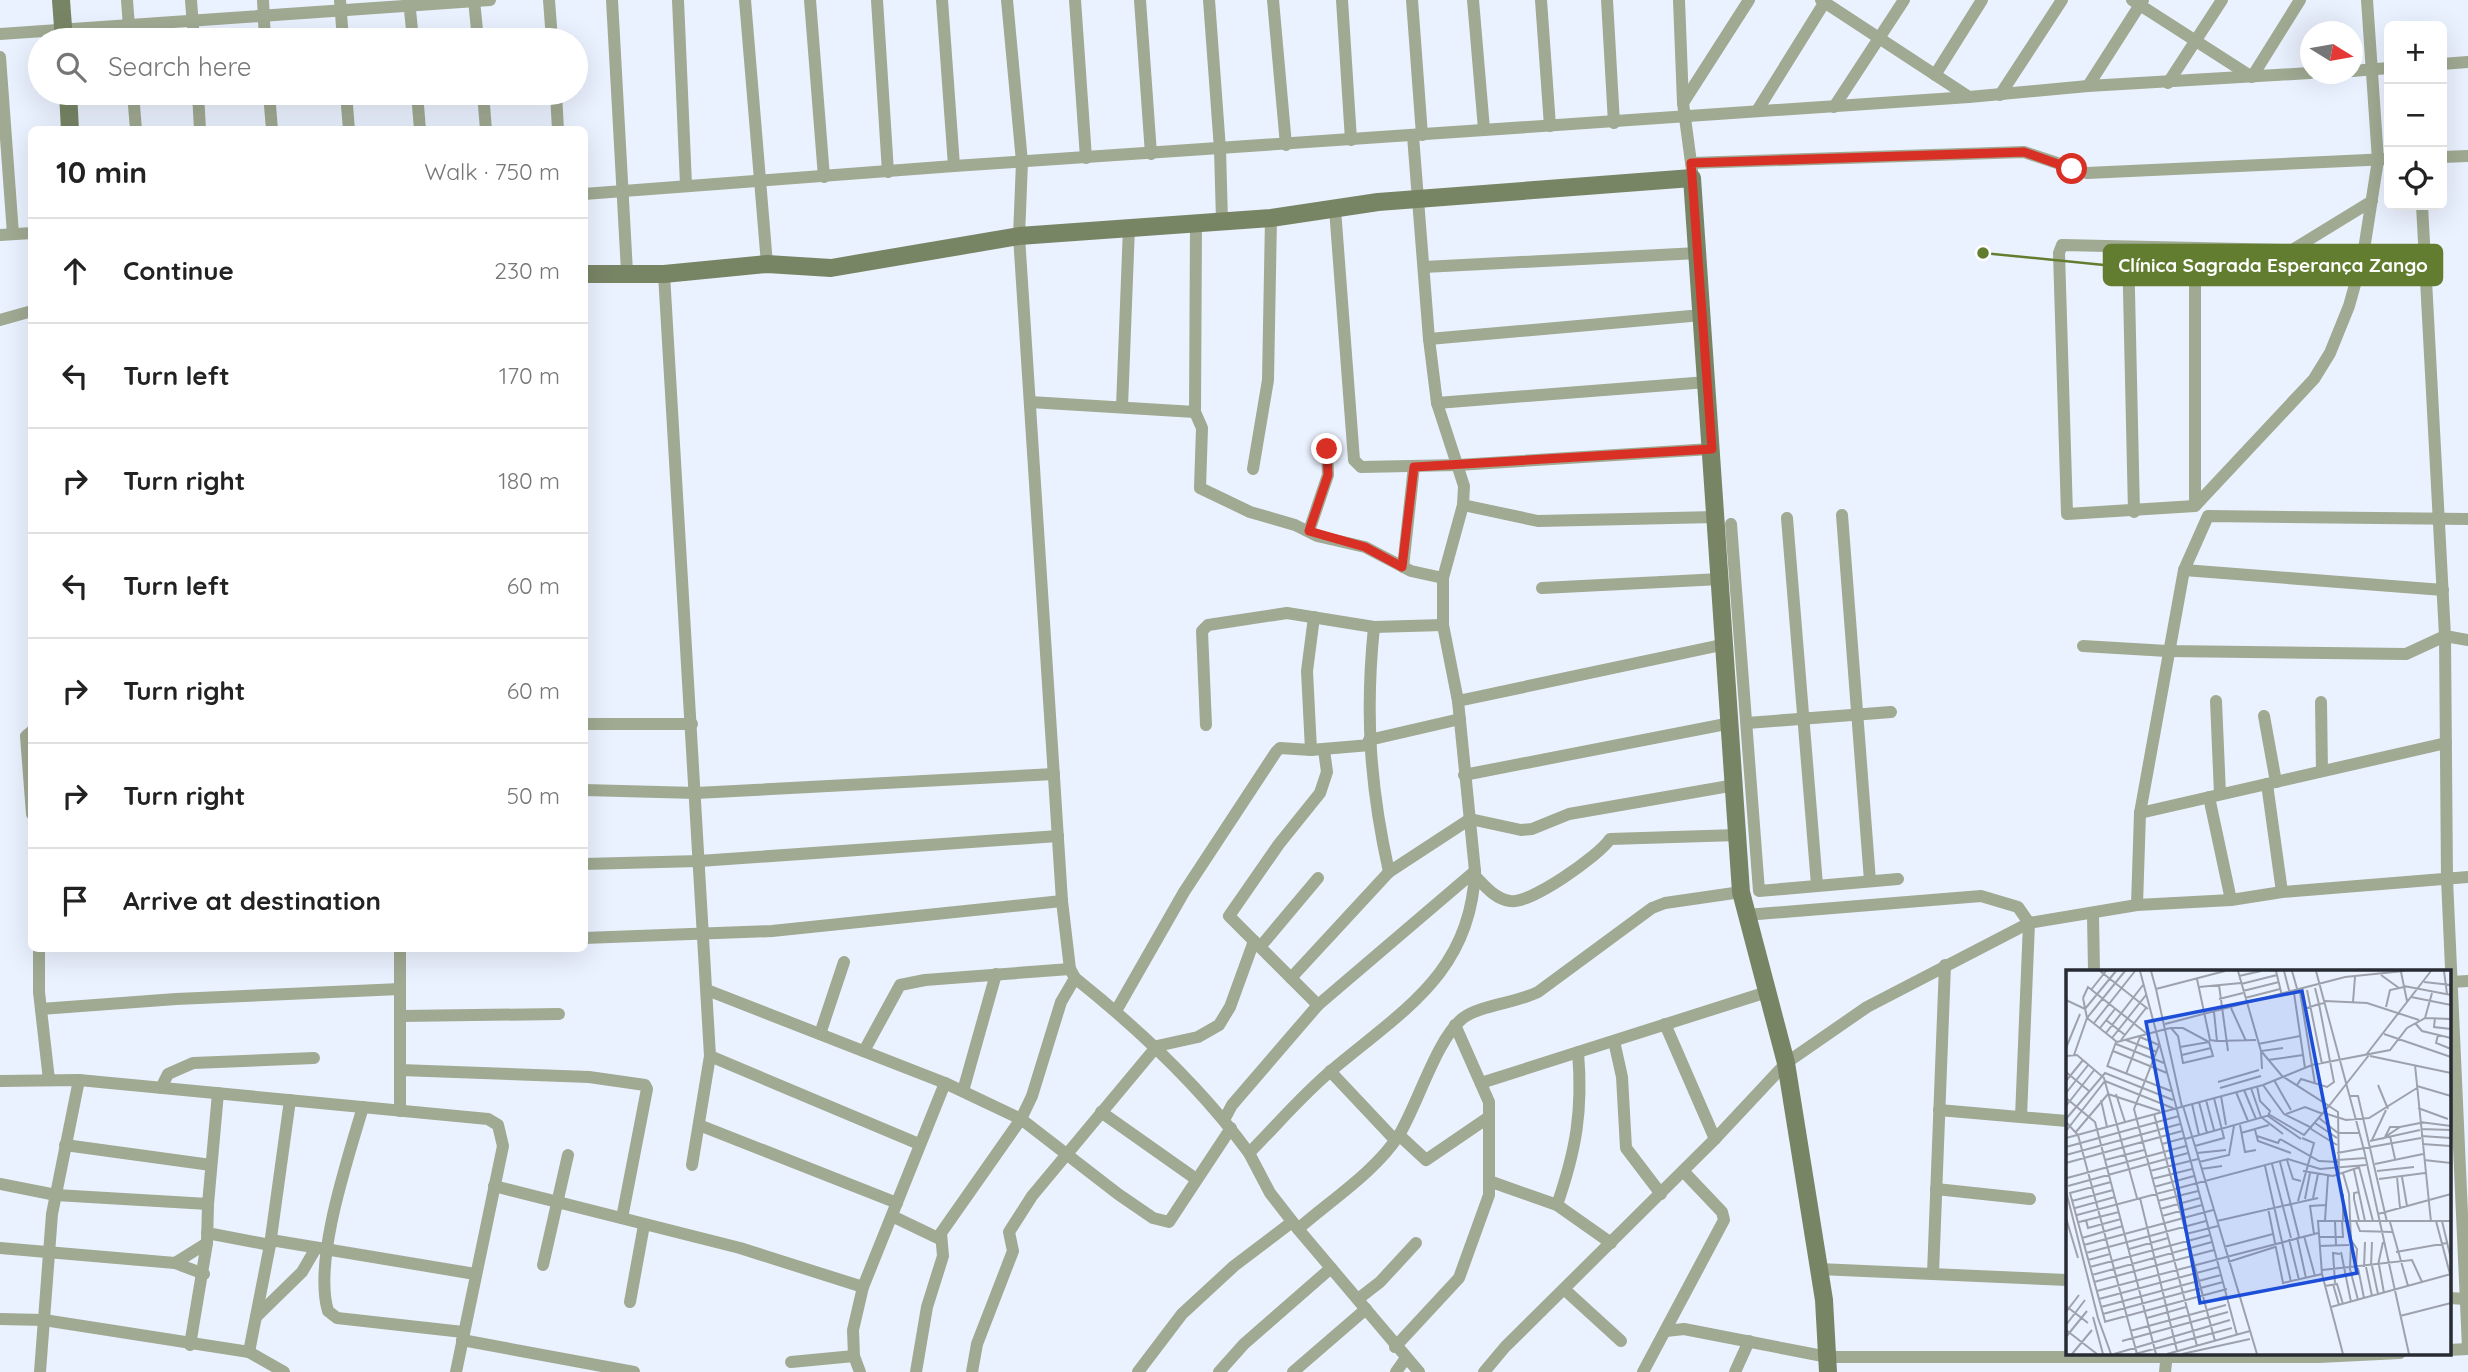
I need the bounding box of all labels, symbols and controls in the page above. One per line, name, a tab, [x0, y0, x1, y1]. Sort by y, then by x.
north arrow	[2300, 21, 2363, 84]
map controls	[2384, 21, 2447, 210]
button: +	[2384, 21, 2447, 84]
search box	[28, 28, 588, 105]
icon: search	[52, 48, 90, 86]
text: Search here	[108, 50, 252, 83]
button: −	[2384, 84, 2447, 147]
button: locate	[2384, 147, 2447, 210]
text: 10 min	[56, 153, 147, 191]
route start	[2056, 153, 2087, 184]
text: Walk · 750 m	[424, 157, 560, 186]
callout: Clínica Sagrada Esperança Zango	[2104, 245, 2442, 285]
icon: ahead	[56, 252, 94, 290]
text: Clínica Sagrada Esperança Zango	[2118, 253, 2428, 277]
text: Continue	[123, 254, 234, 287]
text: 230 m	[494, 256, 560, 285]
icon: left	[56, 357, 94, 395]
text: Turn left	[123, 359, 230, 392]
text: 170 m	[499, 361, 560, 390]
route end	[1311, 433, 1342, 464]
icon: right	[56, 462, 94, 500]
text: Turn right	[123, 464, 245, 497]
text: 180 m	[498, 466, 560, 495]
icon: left	[56, 567, 94, 605]
text: Turn left	[123, 569, 230, 602]
text: 60 m	[507, 571, 560, 600]
icon: right	[56, 672, 94, 710]
text: Turn right	[123, 674, 245, 707]
text: 60 m	[507, 676, 560, 705]
icon: right	[56, 777, 94, 815]
text: Turn right	[123, 779, 245, 812]
text: 50 m	[507, 781, 560, 810]
icon: arrive	[56, 882, 94, 920]
text: Arrive at destination	[123, 884, 381, 917]
inset map	[2066, 970, 2450, 1354]

